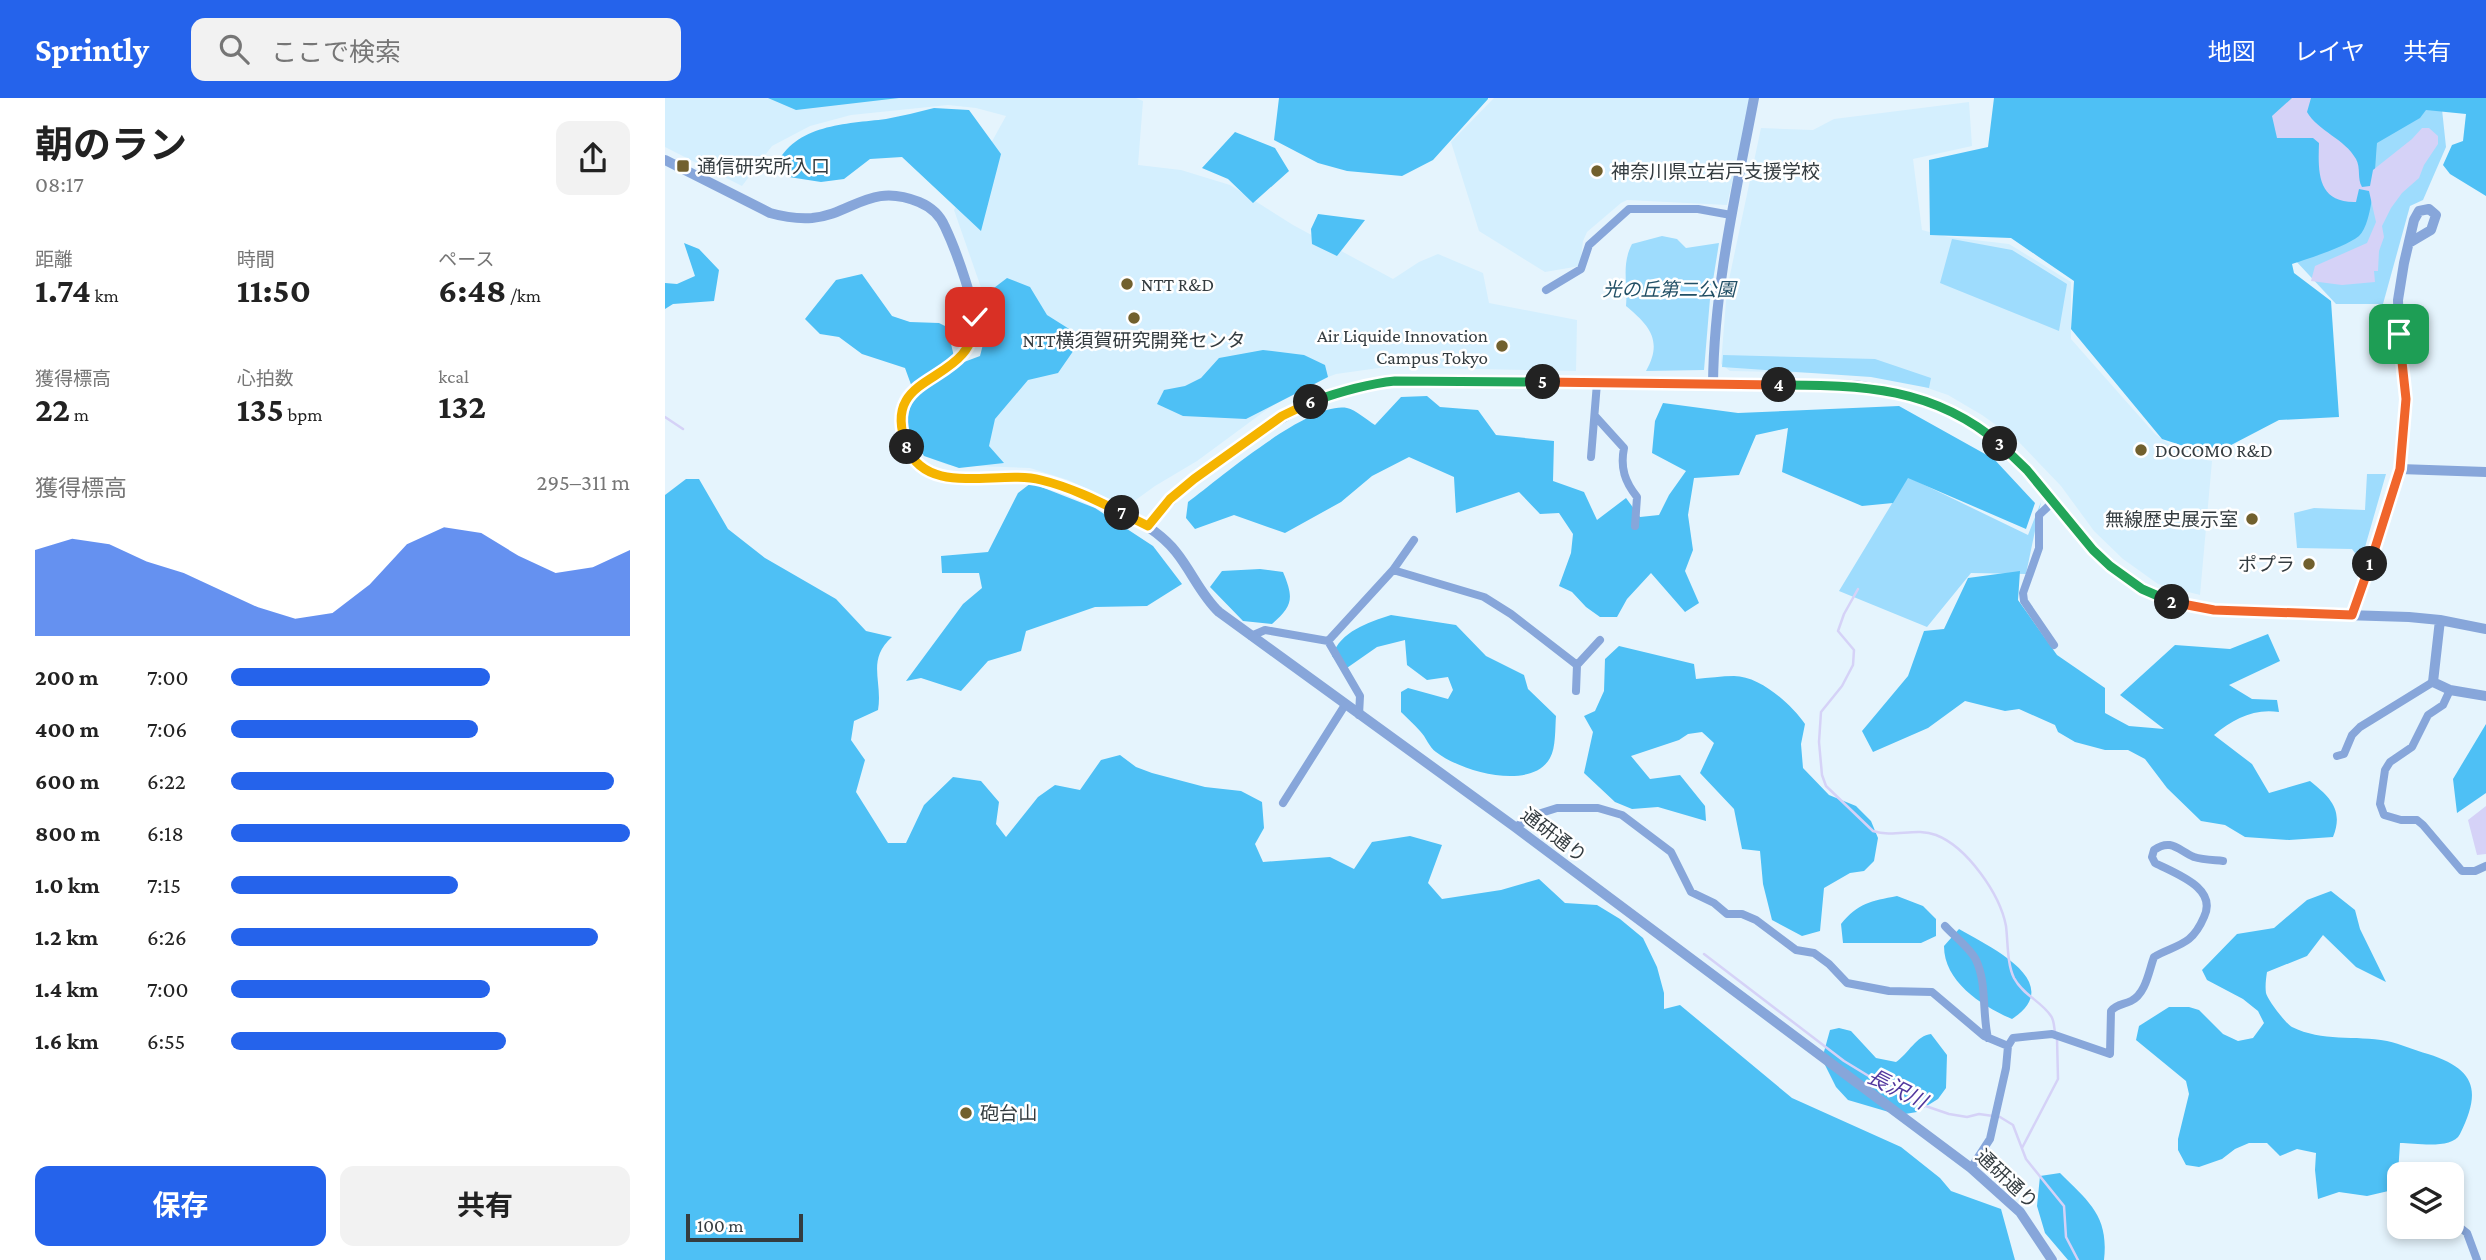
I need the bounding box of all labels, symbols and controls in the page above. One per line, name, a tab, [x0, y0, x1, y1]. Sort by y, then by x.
search box	[191, 18, 681, 81]
icon: search	[215, 30, 253, 68]
text: Sprintly	[35, 31, 149, 68]
text: ここで検索	[271, 38, 401, 67]
text: 地図	[2208, 38, 2256, 65]
text: レイヤ	[2294, 38, 2365, 65]
text: 共有	[2403, 38, 2451, 65]
button: share	[556, 121, 630, 195]
text: 朝のラン	[35, 124, 187, 166]
place label: 通信研究所入口	[697, 156, 830, 177]
marker: 通信研究所入口	[675, 158, 691, 174]
place label: 神奈川県立岩戸支援学校	[1611, 161, 1820, 182]
marker: 神奈川県立岩戸支援学校	[1589, 163, 1605, 179]
text: 08:17	[35, 171, 84, 197]
text: 距離	[35, 249, 73, 270]
text: 時間	[237, 249, 275, 270]
text: ペース	[438, 249, 494, 270]
text: 1.74	[35, 271, 91, 310]
text: 11:50	[237, 271, 311, 310]
text: 6:48	[438, 271, 506, 310]
place label: NTT R&D	[1141, 274, 1214, 295]
marker: NTT R&D	[1119, 276, 1135, 292]
park label: 光の丘第二公園	[1602, 279, 1738, 300]
text: km	[91, 285, 119, 306]
text: /km	[506, 285, 541, 306]
pin	[945, 287, 1005, 347]
icon: check	[956, 298, 994, 336]
pin	[2369, 304, 2429, 364]
marker: NTT横須賀研究開発センタ	[1126, 310, 1142, 326]
icon: arrive	[2380, 315, 2418, 353]
place label: Air Liquide Innovation Campus Tokyo	[1317, 325, 1488, 368]
place label: NTT横須賀研究開発センタ	[1022, 330, 1246, 351]
marker: Air Liquide Innovation Campus Tokyo	[1494, 338, 1510, 354]
pin: 5	[1525, 364, 1561, 400]
text: kcal	[438, 366, 469, 387]
text: 獲得標高	[35, 368, 111, 389]
text: 心拍数	[237, 368, 294, 389]
pin: 4	[1761, 368, 1797, 402]
text: 5	[1538, 371, 1547, 392]
text: 4	[1773, 374, 1784, 395]
pin: 6	[1293, 384, 1329, 420]
text: 132	[438, 387, 486, 426]
text: 22	[35, 390, 70, 429]
text: 135	[237, 390, 284, 429]
text: 6	[1305, 391, 1316, 412]
text: m	[70, 404, 89, 425]
text: bpm	[284, 404, 323, 425]
pin: 3	[1983, 426, 2017, 462]
pin: 8	[889, 430, 925, 464]
text: 3	[1995, 433, 2004, 454]
text: 8	[901, 436, 912, 457]
place label: DOCOMO R&D	[2155, 440, 2273, 461]
marker: DOCOMO R&D	[2133, 442, 2149, 458]
text: 295–311 m	[537, 469, 630, 495]
text: 獲得標高	[35, 475, 127, 501]
pin: 7	[1105, 496, 1140, 530]
text: 7	[1117, 502, 1126, 523]
place label: 無線歴史展示室	[2105, 509, 2238, 530]
marker: 無線歴史展示室	[2244, 511, 2260, 527]
pin: 1	[2353, 546, 2387, 582]
text: 1	[2366, 553, 2373, 574]
place label: ポプラ	[2238, 554, 2295, 575]
marker: ポプラ	[2301, 556, 2317, 572]
pin: 2	[2155, 584, 2189, 620]
text: 2	[2167, 591, 2176, 612]
text: 200 m	[35, 664, 99, 690]
text: 7:00	[147, 664, 189, 690]
text: 400 m	[35, 716, 99, 742]
text: 7:06	[147, 716, 187, 742]
text: 600 m	[35, 768, 99, 794]
text: 6:22	[147, 768, 186, 794]
street label: 通研通り	[1517, 804, 1591, 866]
text: 800 m	[35, 820, 100, 846]
text: 6:18	[147, 820, 184, 846]
text: 1.0 km	[35, 872, 100, 898]
text: 7:15	[147, 872, 181, 898]
text: 1.2 km	[35, 924, 98, 950]
text: 6:26	[147, 924, 187, 950]
text: 1.4 km	[35, 976, 98, 1002]
text: 7:00	[147, 976, 189, 1002]
text: 1.6 km	[35, 1028, 99, 1054]
text: 6:55	[147, 1028, 185, 1054]
water label: 長沢川	[1863, 1064, 1932, 1115]
place label: 砲台山	[980, 1103, 1037, 1124]
marker: 砲台山	[958, 1105, 974, 1121]
street label: 通研通り	[1972, 1145, 2042, 1213]
map controls	[2387, 1162, 2464, 1239]
button: layers	[2387, 1162, 2464, 1239]
button: 保存	[35, 1166, 326, 1246]
button: 共有	[340, 1166, 630, 1246]
scale bar	[686, 1211, 803, 1243]
text: 100 m	[697, 1215, 744, 1236]

